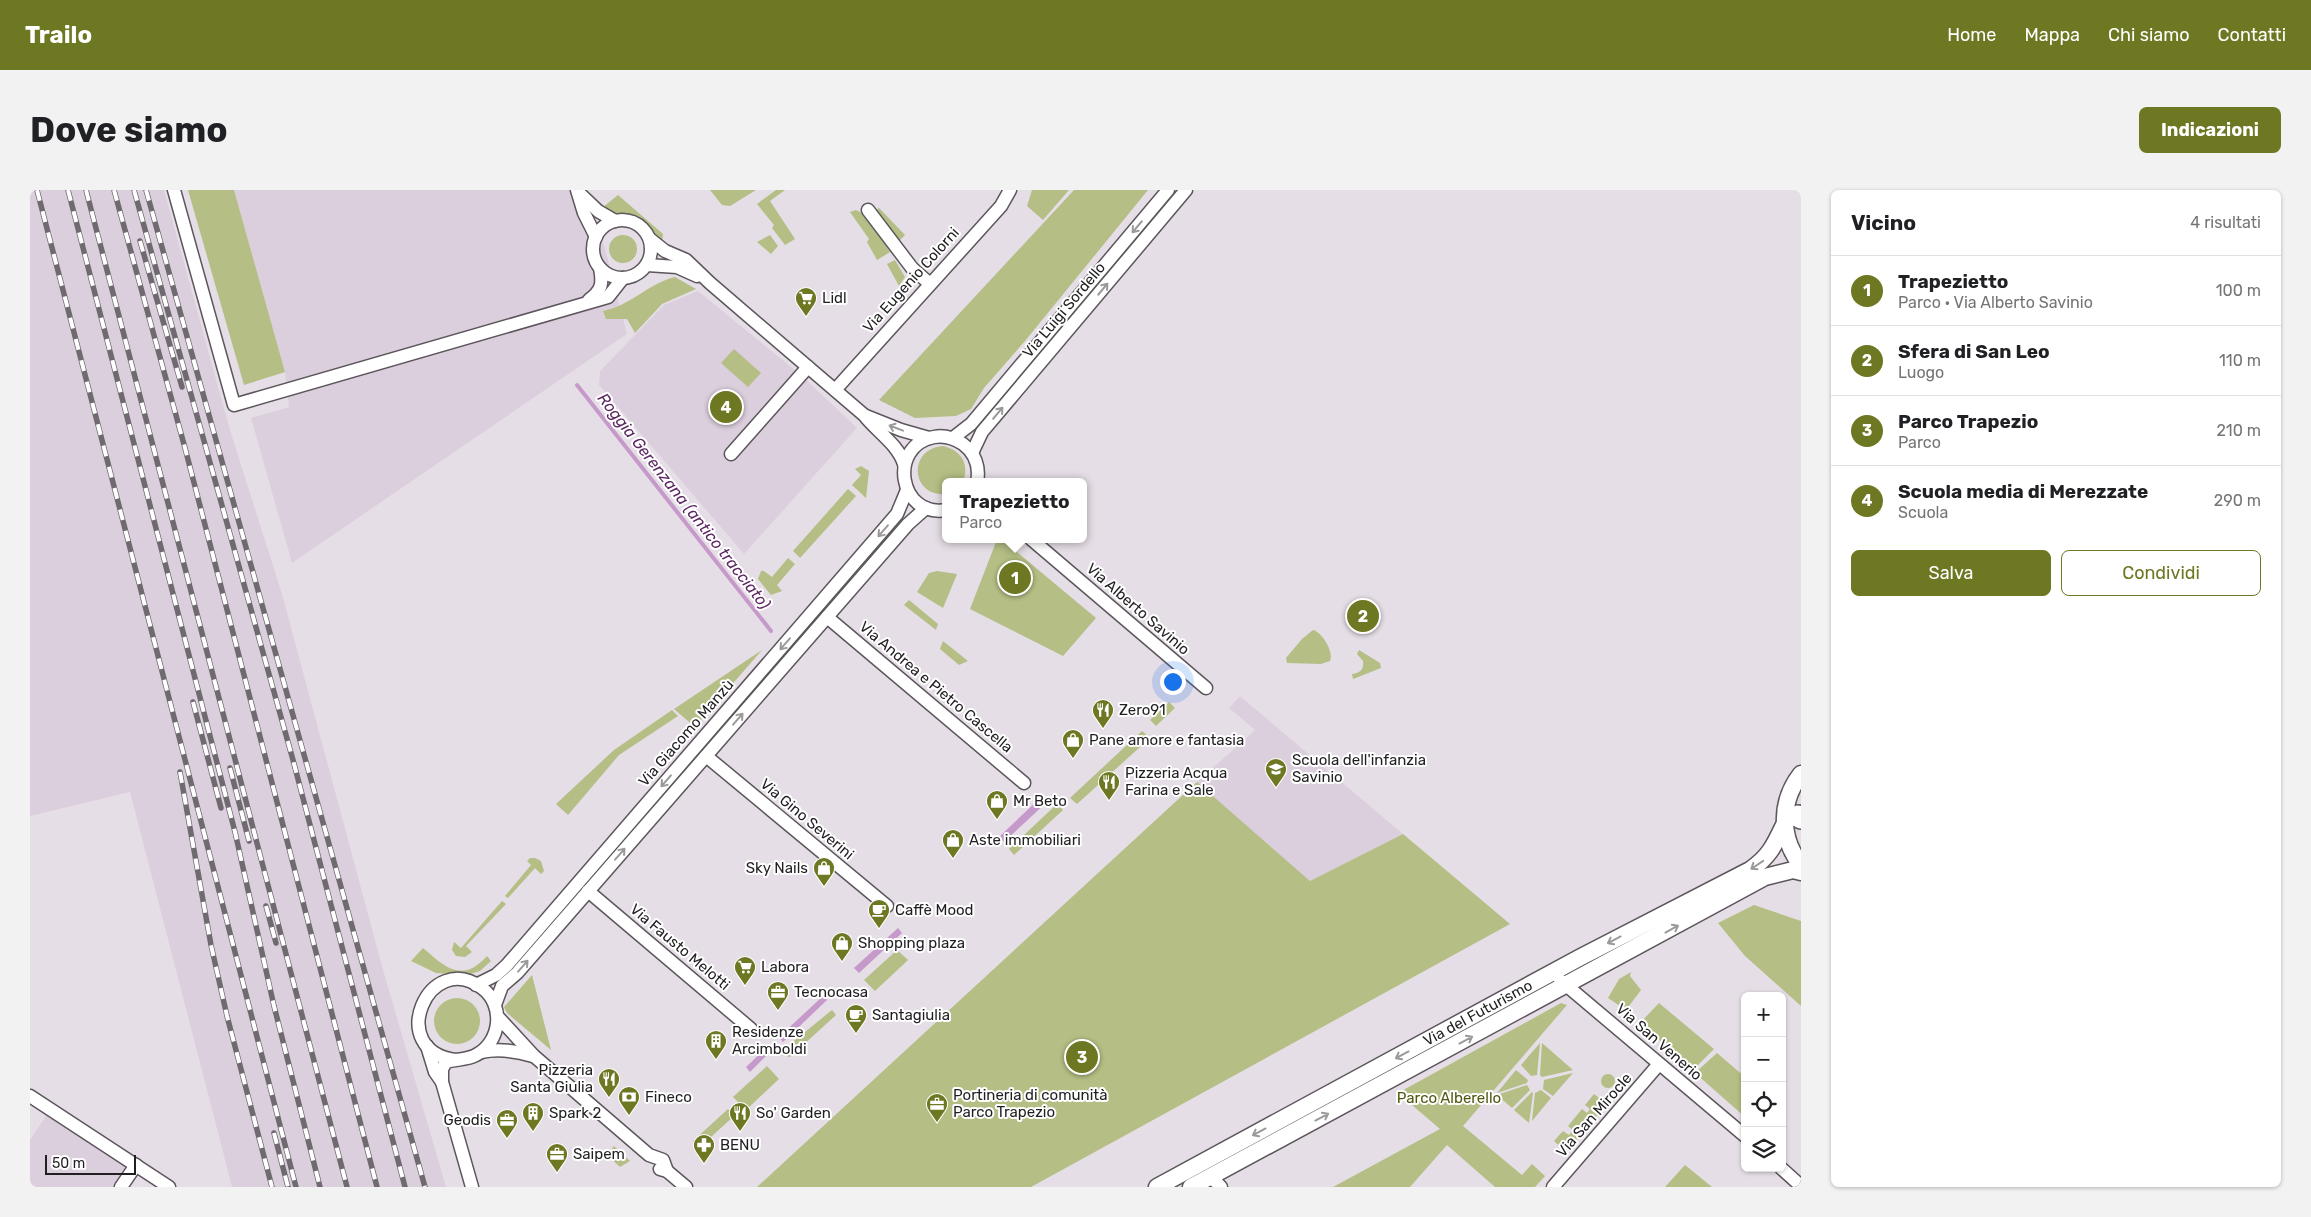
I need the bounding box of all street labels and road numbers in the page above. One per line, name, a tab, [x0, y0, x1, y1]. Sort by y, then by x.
street label: Via Eugenio Colorni	[859, 224, 963, 336]
street label: Via Luigi Sordello	[1019, 259, 1109, 361]
street label: Via Alberto Savinio	[1083, 559, 1193, 659]
street label: Via Andrea e Pietro Cascella	[856, 618, 1016, 756]
street label: Via Giacomo Manzù	[635, 676, 737, 790]
street label: Via Gino Severini	[757, 775, 857, 863]
street label: Via Fausto Melotti	[626, 900, 734, 994]
street label: Via del Futurismo	[1420, 976, 1536, 1050]
street label: Via San Venerio	[1612, 1000, 1706, 1084]
street label: Via San Mirocle	[1553, 1069, 1635, 1161]

